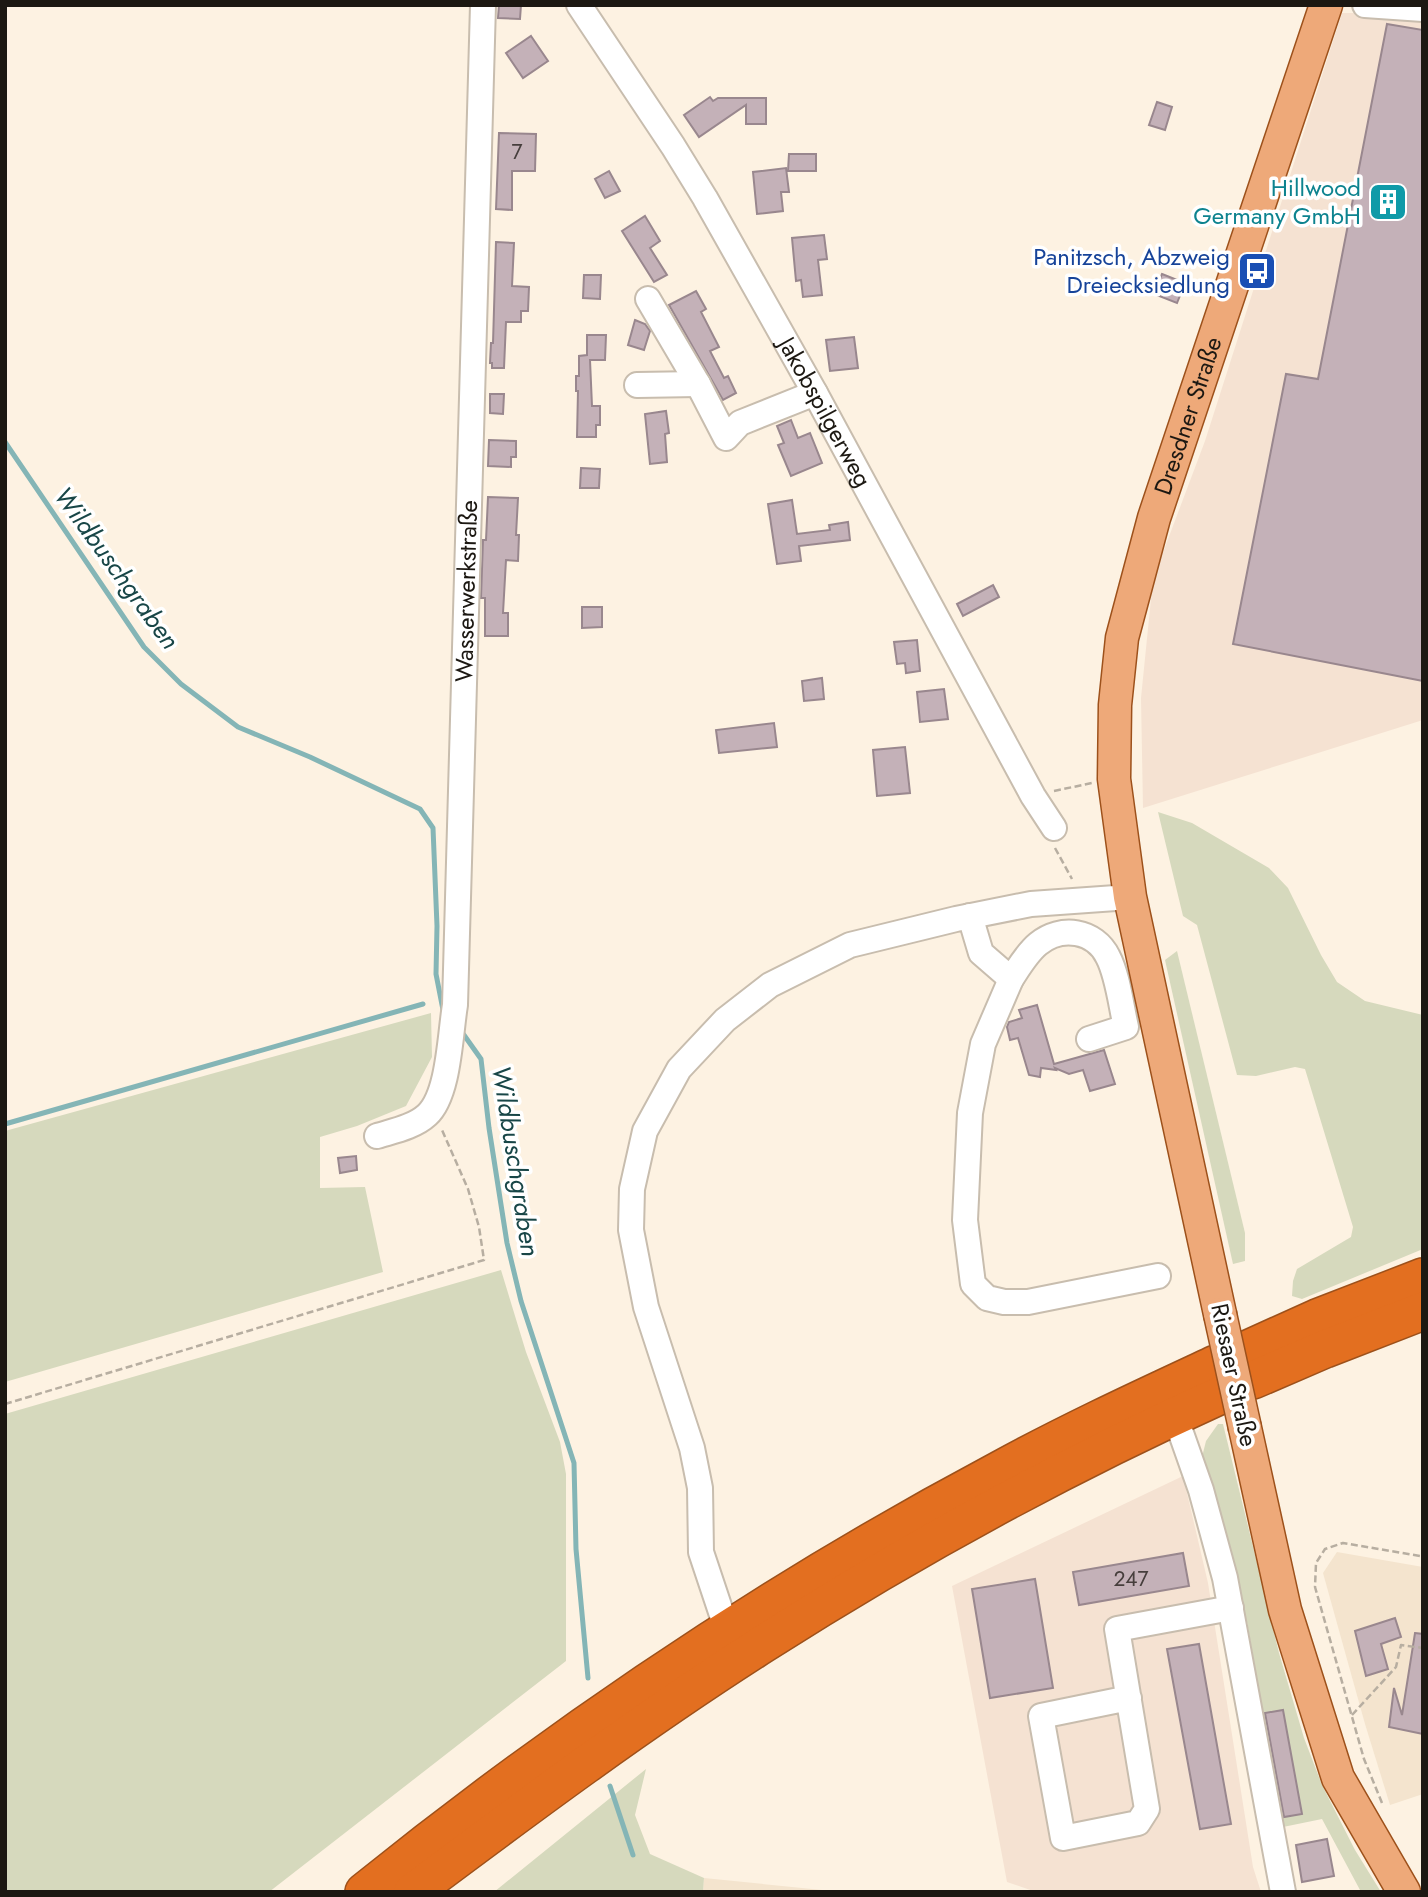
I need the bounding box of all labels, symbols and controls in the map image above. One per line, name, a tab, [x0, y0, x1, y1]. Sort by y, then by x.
house number: 7	[511, 137, 523, 167]
place label: Hillwood Germany GmbH	[1193, 170, 1361, 233]
building icon: Hillwood Germany GmbH	[1367, 181, 1409, 223]
place label: Panitzsch, Abzweig Dreiecksiedlung	[1033, 239, 1230, 302]
bus stop icon: Panitzsch, Abzweig Dreiecksiedlung	[1236, 250, 1278, 292]
street label: Jakobspilgerweg	[768, 328, 881, 493]
street label: Dresdner Straße	[1145, 332, 1231, 499]
water label: Wildbuschgraben	[45, 479, 189, 657]
street label: Wasserwerkstraße	[446, 500, 486, 682]
water label: Wildbuschgraben	[482, 1063, 550, 1259]
street label: Riesaer Straße	[1202, 1300, 1267, 1450]
house number: 247	[1113, 1564, 1149, 1594]

